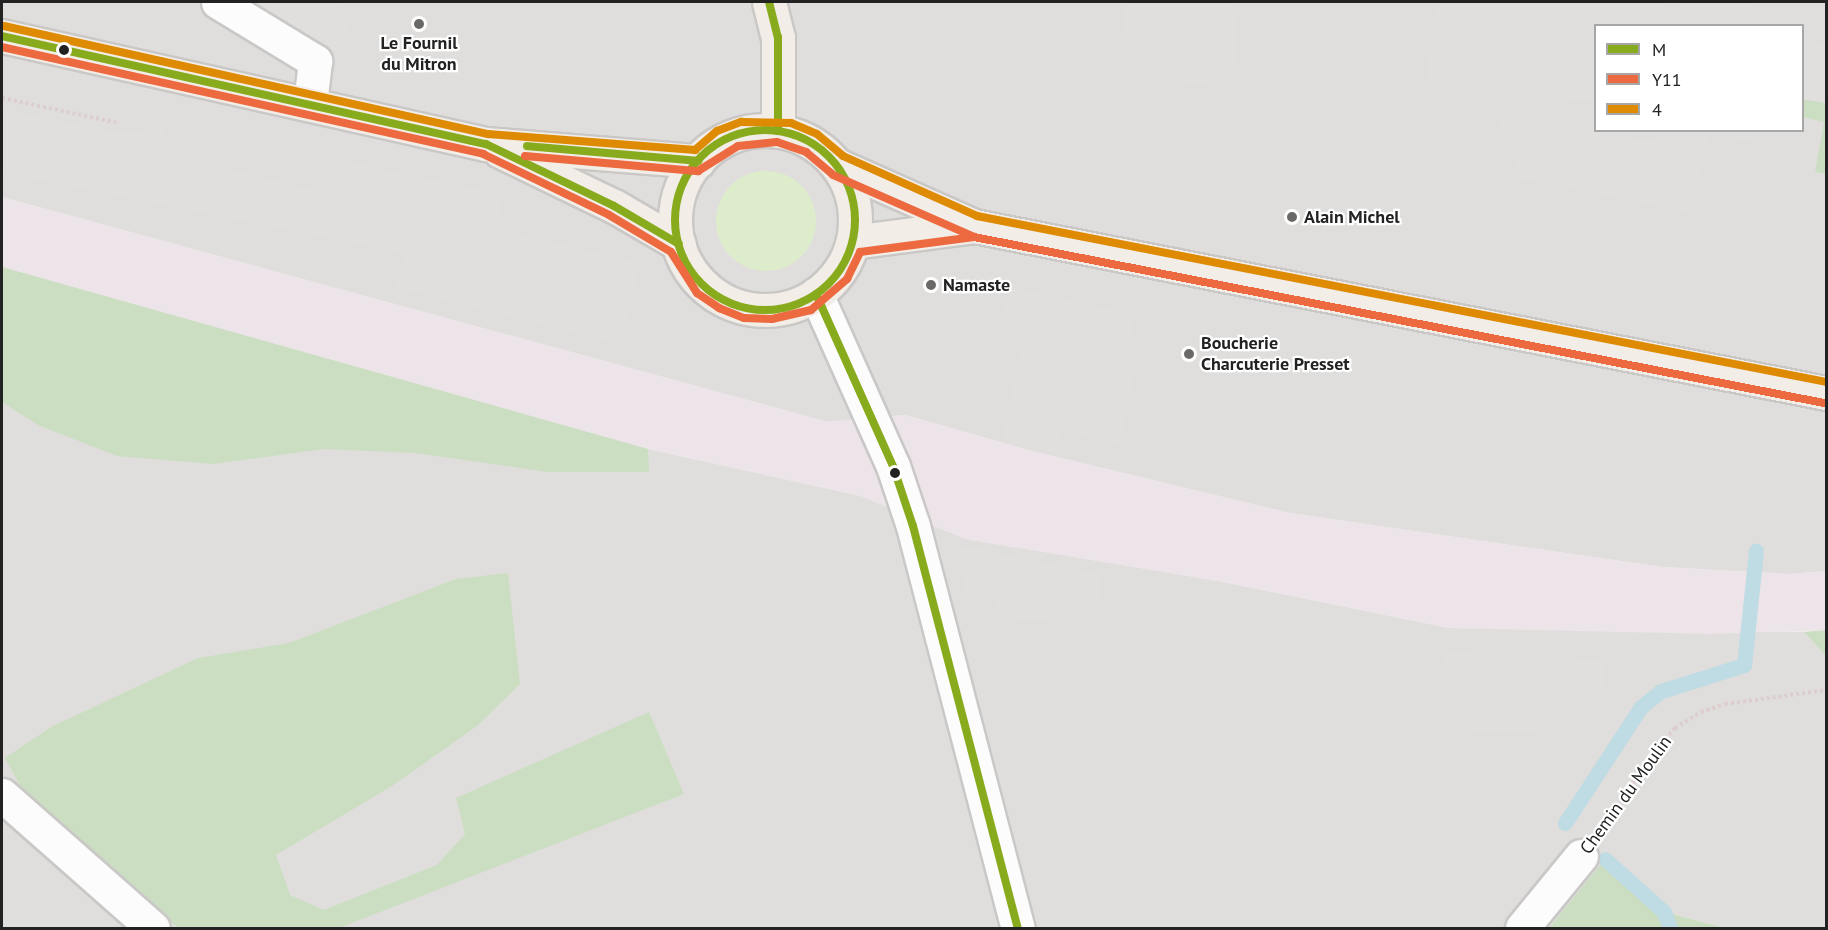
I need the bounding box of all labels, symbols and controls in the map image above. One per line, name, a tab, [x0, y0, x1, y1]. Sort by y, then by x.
marker: Le Fournil du Mitron	[412, 17, 426, 31]
legend	[1594, 24, 1804, 132]
place label: Le Fournil du Mitron	[380, 33, 458, 76]
text: M	[1652, 38, 1666, 61]
unlabelled marker	[58, 44, 70, 56]
text: Y11	[1652, 68, 1682, 91]
text: 4	[1652, 98, 1662, 121]
place label: Alain Michel	[1304, 206, 1400, 228]
marker: Alain Michel	[1285, 210, 1299, 224]
place label: Namaste	[943, 274, 1010, 296]
marker: Namaste	[924, 278, 938, 292]
place label: Boucherie Charcuterie Presset	[1201, 333, 1350, 376]
marker: Boucherie Charcuterie Presset	[1182, 347, 1196, 361]
unlabelled marker	[889, 467, 901, 479]
street label: Chemin du Moulin	[1576, 732, 1676, 858]

